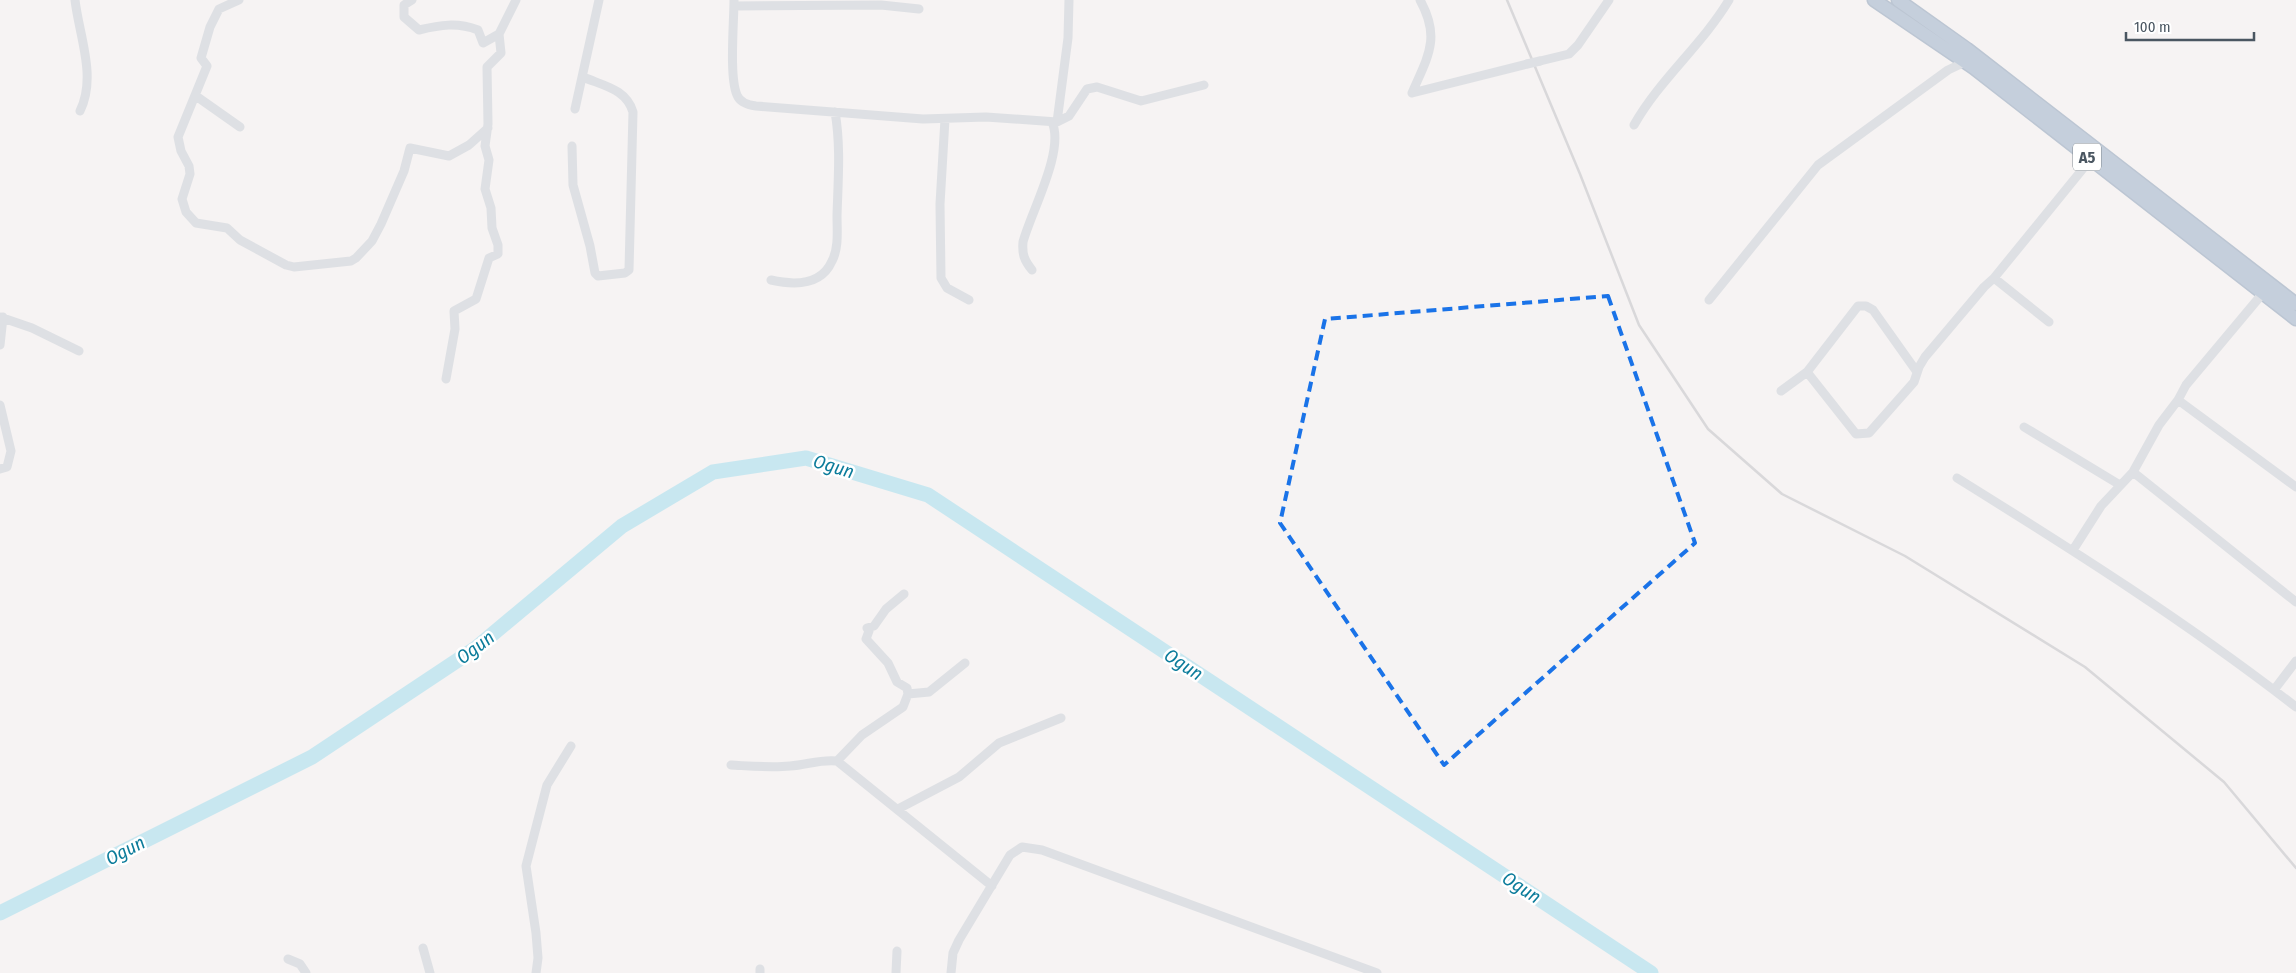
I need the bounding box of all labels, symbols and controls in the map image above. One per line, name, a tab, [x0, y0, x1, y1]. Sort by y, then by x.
scale bar	[2126, 10, 2254, 42]
text: 100 m	[2134, 18, 2171, 36]
road number: A5	[2073, 144, 2101, 170]
water label: Ogun	[811, 449, 857, 484]
water label: Ogun	[452, 626, 499, 669]
water label: Ogun	[1160, 643, 1207, 685]
water label: Ogun	[101, 831, 149, 870]
water label: Ogun	[1498, 866, 1545, 908]

